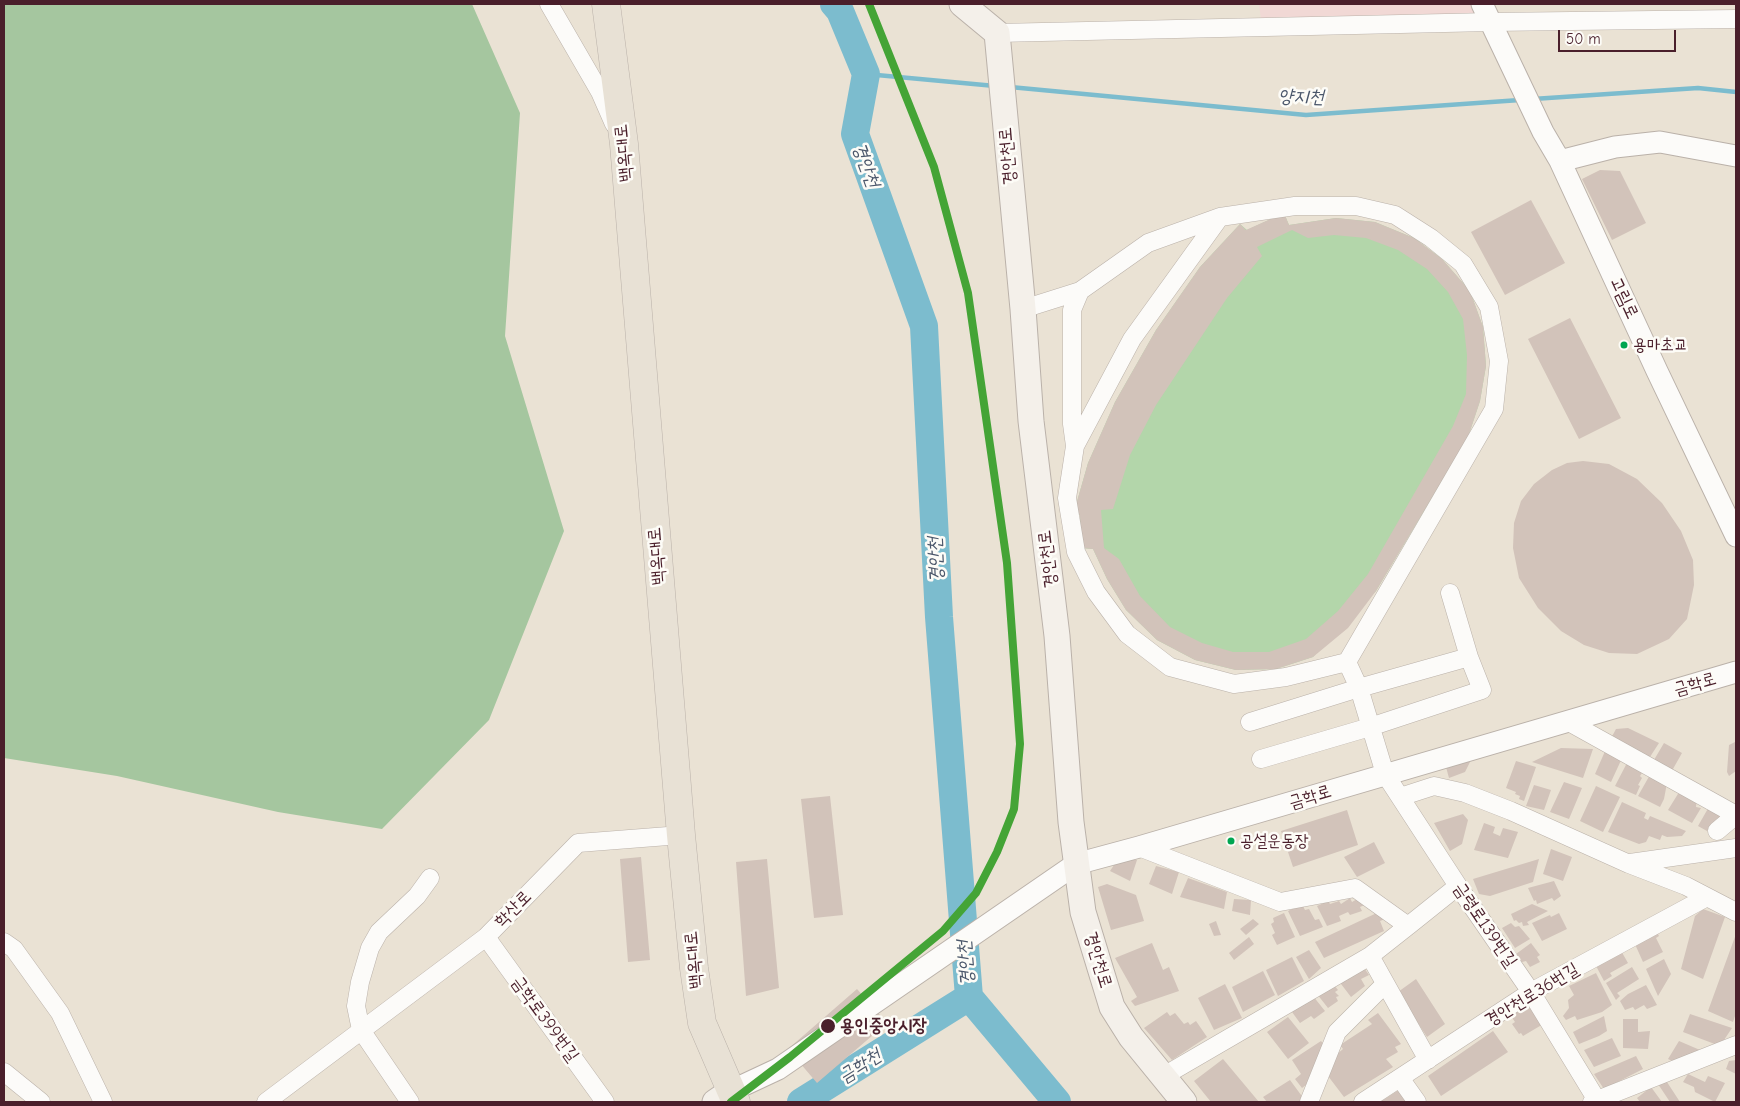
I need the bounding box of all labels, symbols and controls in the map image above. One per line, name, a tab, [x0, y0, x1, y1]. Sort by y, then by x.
scale bar	[1560, 20, 1678, 52]
text: 50 m	[1566, 30, 1601, 48]
water label: 양지천	[1278, 85, 1324, 109]
street label: 백옥대로	[610, 123, 638, 183]
street label: 경안천로	[995, 126, 1021, 186]
water label: 경안천	[847, 140, 885, 190]
street label: 고림로	[1605, 274, 1643, 322]
place label: 용마초교	[1633, 335, 1688, 355]
marker: 용마초교	[1619, 340, 1629, 350]
street label: 백옥대로	[644, 526, 670, 586]
street label: 경안천로	[1034, 529, 1062, 589]
water label: 경안천	[923, 537, 949, 583]
street label: 금학로	[1671, 668, 1719, 700]
street label: 금학로	[1286, 780, 1334, 814]
place label: 공설운동장	[1240, 831, 1308, 851]
marker: 공설운동장	[1226, 836, 1236, 846]
street label: 금령로139번길	[1449, 878, 1521, 972]
street label: 학산로	[490, 886, 536, 932]
street label: 경안천로	[1079, 929, 1117, 991]
street label: 백옥대로	[680, 930, 708, 990]
water label: 경안천	[953, 939, 979, 987]
street label: 경안천로36번길	[1481, 959, 1583, 1031]
street label: 금학로399번길	[507, 972, 583, 1066]
place label: 용인중앙시장	[840, 1015, 927, 1037]
marker: 용인중앙시장	[819, 1017, 837, 1035]
water label: 금학천	[835, 1044, 885, 1088]

